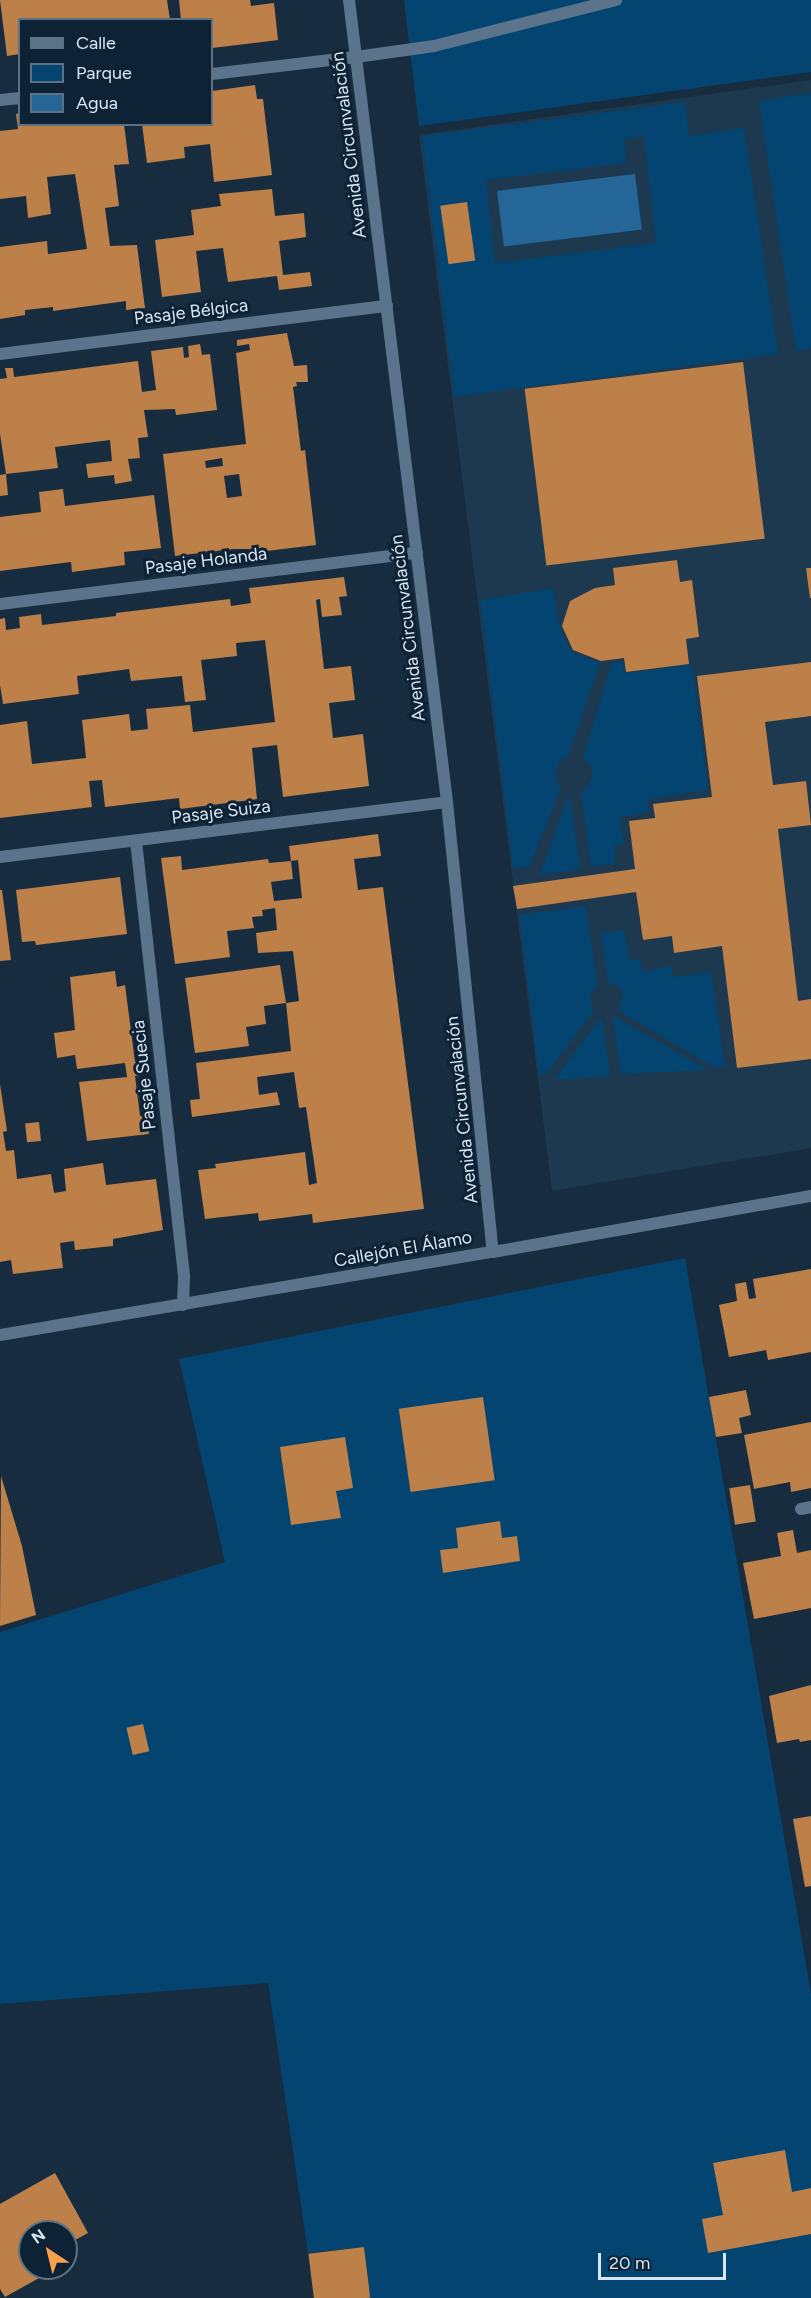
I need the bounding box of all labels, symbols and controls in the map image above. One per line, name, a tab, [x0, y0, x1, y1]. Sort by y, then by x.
legend	[18, 18, 213, 126]
text: Calle	[76, 32, 116, 54]
street label: Avenida Circunvalación	[327, 50, 371, 240]
text: Parque	[76, 62, 132, 84]
text: Agua	[76, 92, 118, 114]
street label: Pasaje Bélgica	[133, 294, 249, 330]
street label: Avenida Circunvalación	[386, 533, 430, 723]
street label: Pasaje Holanda	[144, 543, 268, 579]
street label: Pasaje Suiza	[170, 795, 272, 829]
street label: Avenida Circunvalación	[441, 1015, 483, 1205]
street label: Pasaje Suecia	[128, 1019, 160, 1131]
street label: Callejón El Álamo	[332, 1226, 474, 1272]
north arrow	[18, 2220, 78, 2280]
text: N	[28, 2225, 49, 2248]
scale bar	[601, 2241, 728, 2279]
text: 20 m	[609, 2252, 650, 2274]

